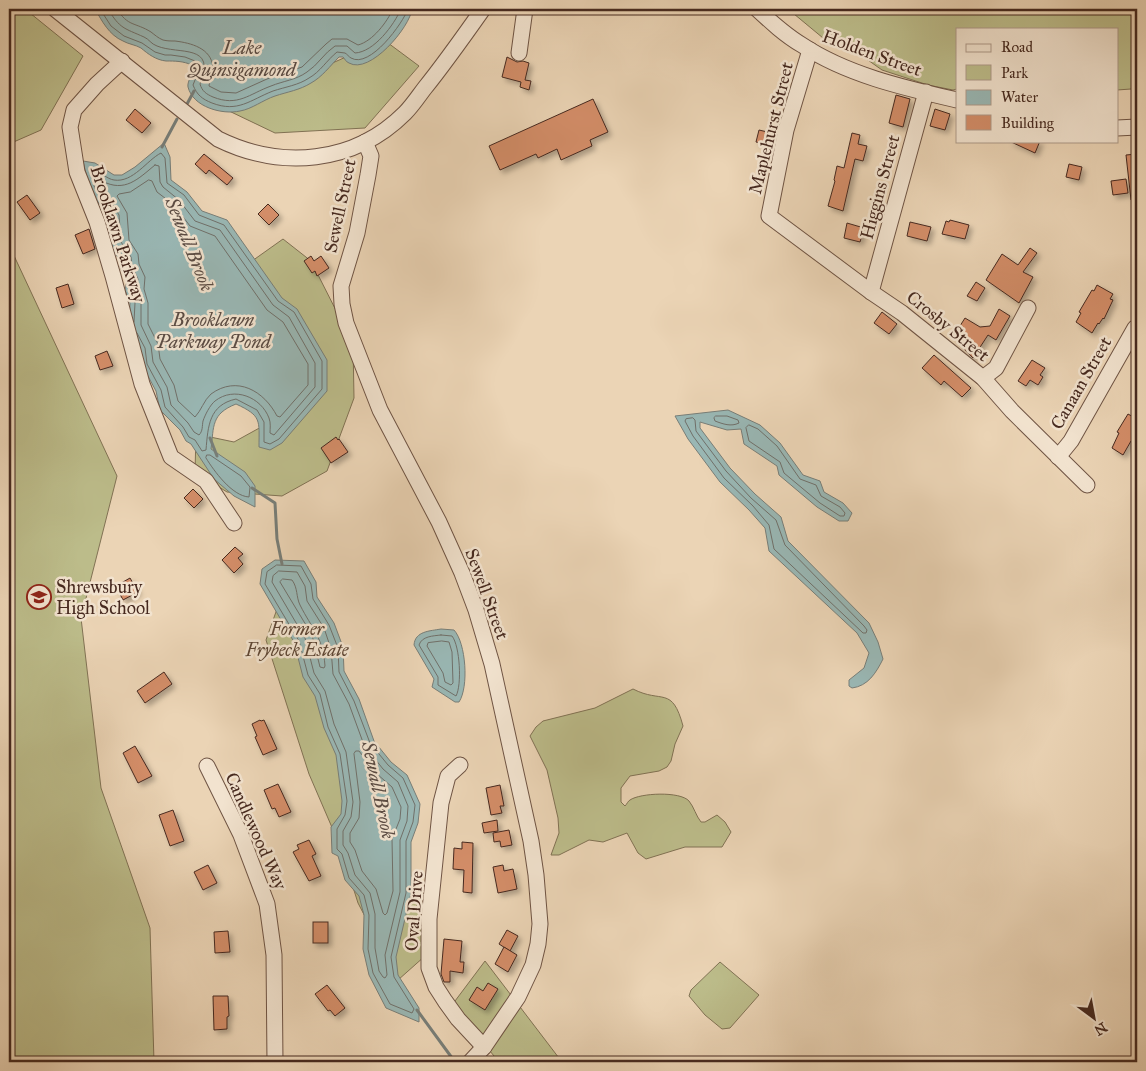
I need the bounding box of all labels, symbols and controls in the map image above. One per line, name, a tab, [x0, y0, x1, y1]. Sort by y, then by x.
street label: Holden Street	[819, 25, 925, 81]
legend	[956, 28, 1118, 142]
water label: Lake Quinsigamond	[187, 36, 297, 81]
text: Road	[1001, 38, 1033, 56]
street label: Maplehurst Street	[744, 59, 798, 196]
text: Park	[1001, 64, 1028, 82]
text: Water	[1001, 88, 1038, 106]
text: Building	[1001, 114, 1055, 132]
street label: Higgins Street	[856, 132, 906, 242]
street label: Sewell Street	[319, 156, 361, 255]
street label: Brooklawn Parkway	[85, 163, 151, 306]
water label: Sewall Brook	[160, 193, 219, 295]
street label: Crosby Street	[902, 286, 994, 366]
water label: Brooklawn Parkway Pond	[155, 308, 272, 353]
street label: Canaan Street	[1046, 332, 1117, 433]
street label: Sewell Street	[460, 545, 514, 643]
place label: Shrewsbury High School	[56, 576, 150, 620]
school or university icon: Shrewsbury High School	[26, 584, 52, 610]
park label: Former Frybeck Estate	[245, 618, 350, 661]
water label: Sewall Brook	[357, 738, 400, 841]
street label: Candlewood Way	[220, 769, 292, 894]
street label: Oval Drive	[400, 870, 428, 952]
north arrow	[1068, 994, 1118, 1044]
text: N	[1091, 1018, 1110, 1039]

